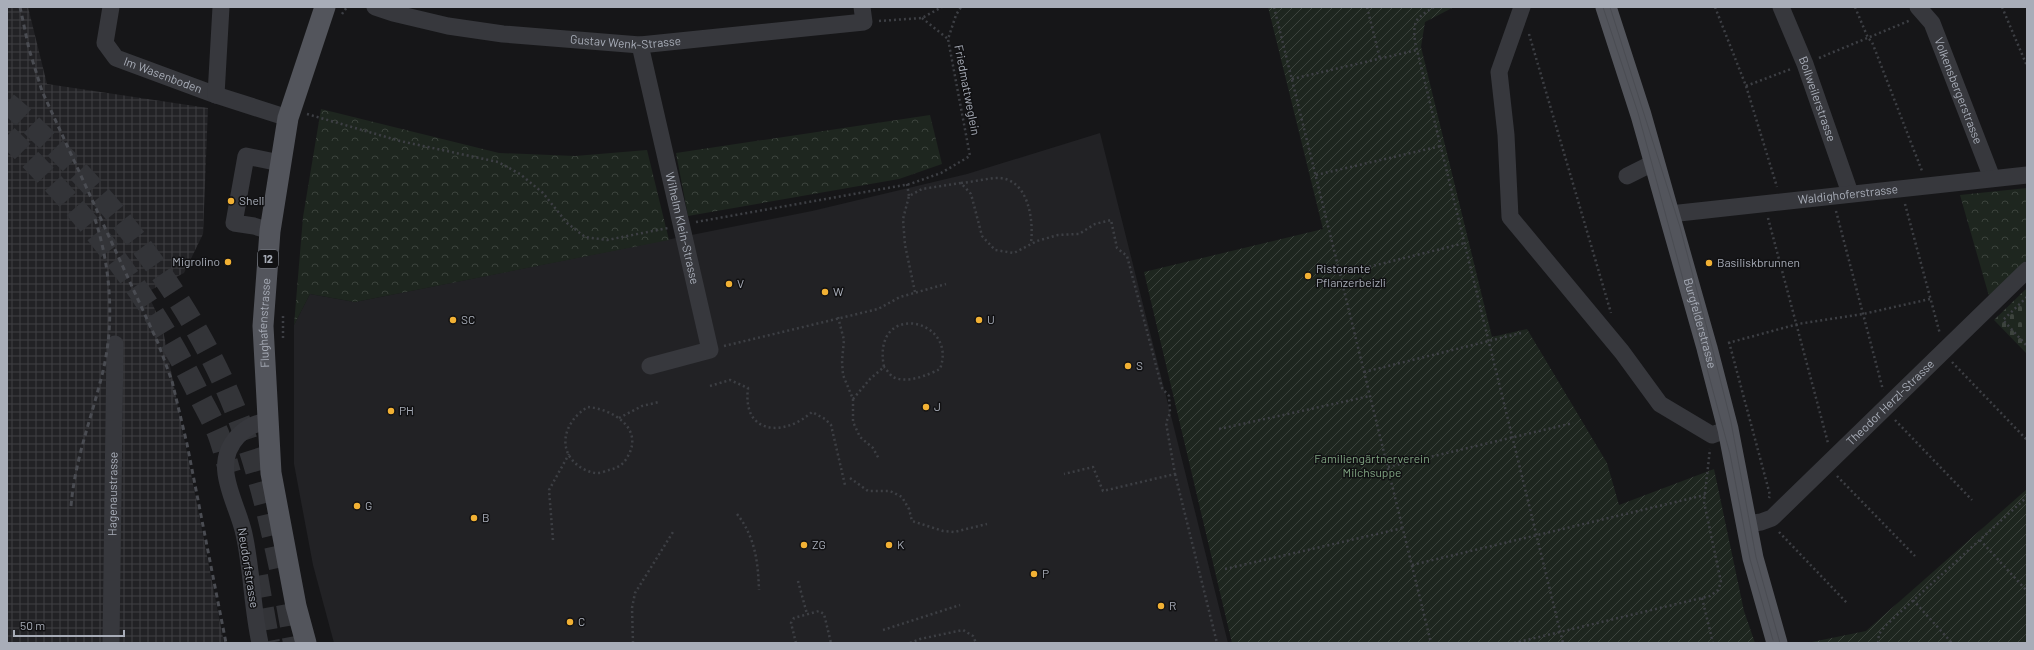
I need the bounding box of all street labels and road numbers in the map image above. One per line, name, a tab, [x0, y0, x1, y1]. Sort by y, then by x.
street label: Gustav Wenk-Strasse	[570, 31, 681, 51]
street label: Volkensbergerstrasse	[1932, 35, 1986, 146]
street label: Friedmattweglein	[952, 43, 984, 136]
street label: Im Wasenboden	[122, 53, 204, 95]
street label: Bollweilerstrasse	[1797, 54, 1840, 143]
street label: Wilhelm Klein-Strasse	[663, 171, 703, 285]
street label: Waldighoferstrasse	[1797, 181, 1899, 206]
road number: 12	[258, 250, 278, 268]
street label: Burgfelderstrasse	[1682, 276, 1720, 370]
street label: Flughafenstrasse	[255, 277, 273, 368]
street label: Theodor Herzl-Strasse	[1843, 356, 1937, 448]
street label: Hagenaustrasse	[104, 452, 120, 536]
street label: Neudorfstrasse	[236, 527, 262, 609]

